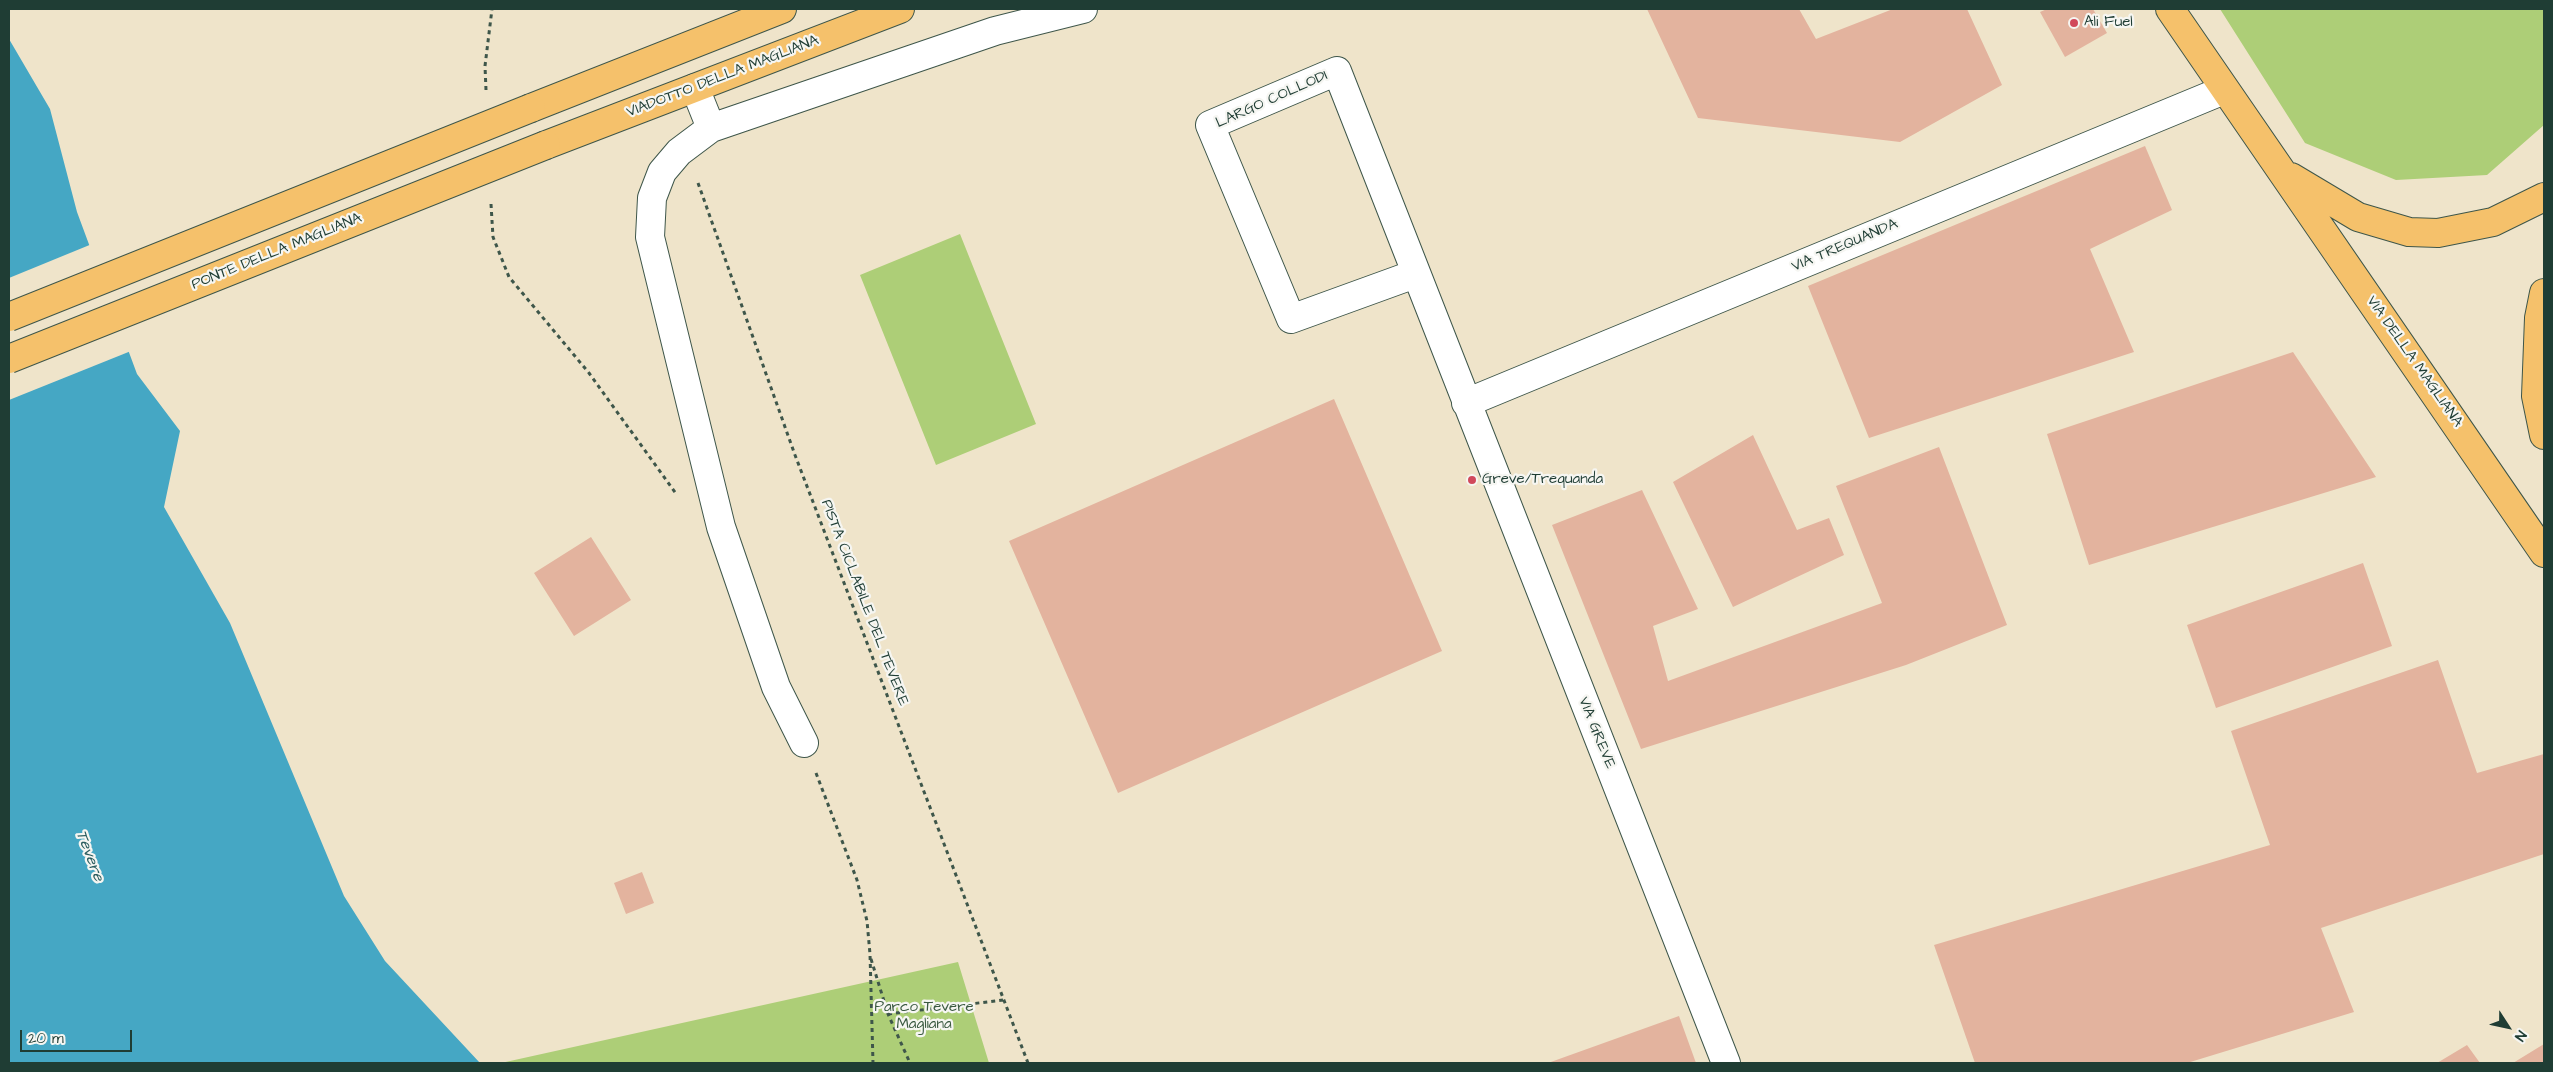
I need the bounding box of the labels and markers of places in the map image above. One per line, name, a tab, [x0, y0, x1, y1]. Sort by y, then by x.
place label: Ali Fuel	[2084, 14, 2133, 32]
marker: Ali Fuel	[2068, 17, 2080, 29]
place label: Greve/Trequanda	[1482, 471, 1603, 489]
marker: Greve/Trequanda	[1466, 474, 1478, 486]

